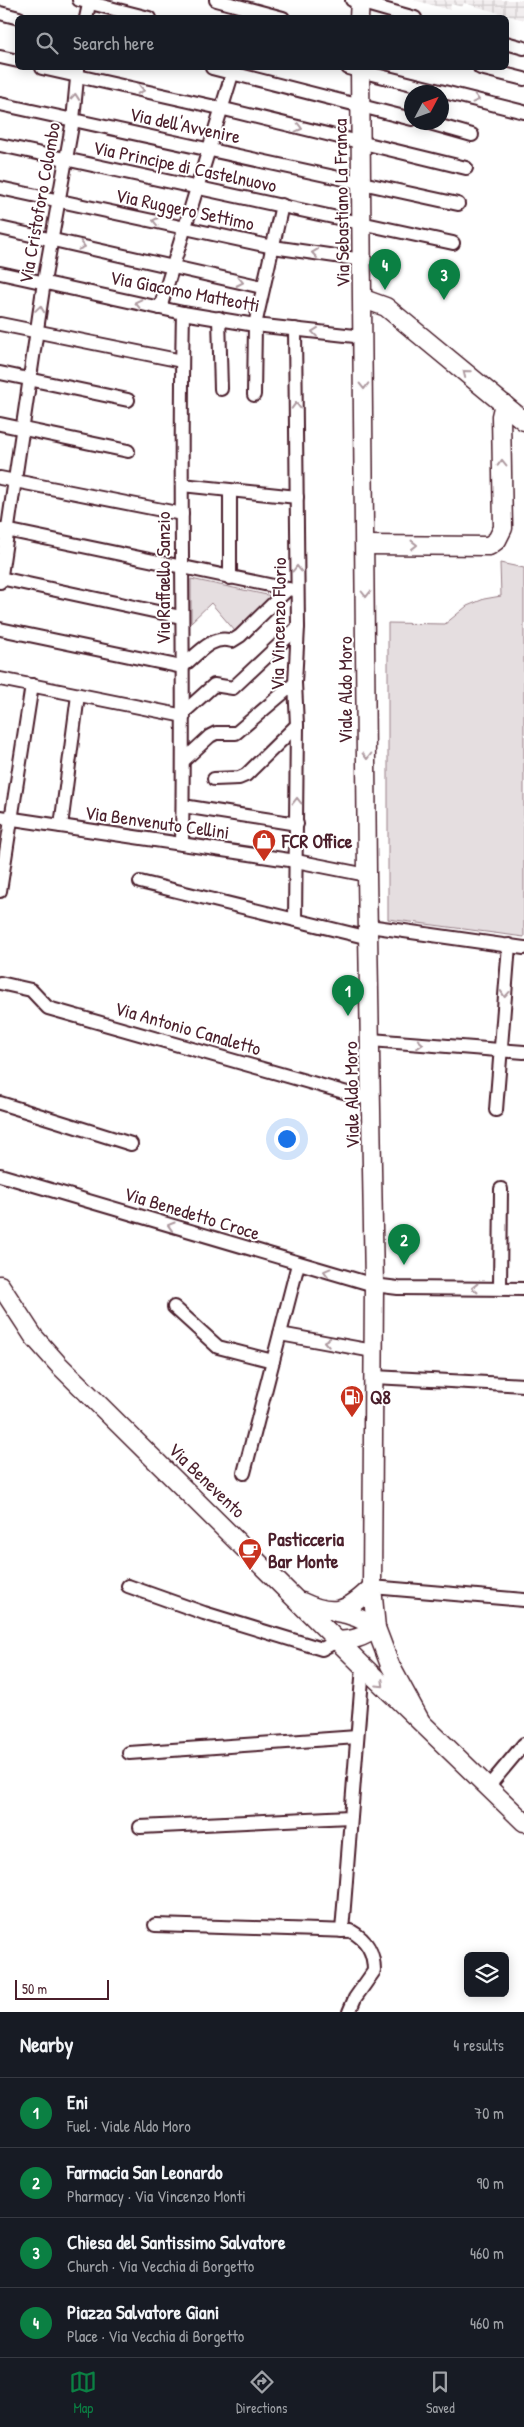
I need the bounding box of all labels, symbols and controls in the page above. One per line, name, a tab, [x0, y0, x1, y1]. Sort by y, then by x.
search box	[15, 15, 509, 70]
icon: search	[33, 29, 61, 57]
text: Search here	[73, 30, 154, 56]
one-way arrow	[137, 84, 146, 95]
north arrow	[404, 85, 449, 130]
one-way arrow	[69, 93, 80, 101]
one-way arrow	[471, 94, 479, 104]
street label: Via dell'Avvenire	[127, 101, 243, 150]
street label: Via Sebastiano La Franca	[327, 118, 355, 288]
street label: Via Cristoforo Colombo	[12, 120, 66, 286]
one-way arrow	[295, 122, 303, 132]
street label: Via Principe di Castelnuovo	[91, 134, 280, 198]
street label: Via Ruggero Settimo	[113, 182, 257, 236]
one-way arrow	[151, 216, 160, 227]
one-way arrow	[77, 240, 86, 251]
one-way arrow	[311, 248, 319, 259]
pin: 4	[369, 249, 401, 290]
pin: 3	[428, 259, 460, 300]
street label: Via Giacomo Matteotti	[108, 264, 262, 318]
one-way arrow	[236, 277, 245, 287]
one-way arrow	[133, 298, 142, 309]
one-way arrow	[35, 305, 45, 313]
one-way arrow	[311, 327, 319, 338]
one-way arrow	[463, 371, 472, 379]
one-way arrow	[359, 382, 369, 390]
one-way arrow	[291, 402, 301, 410]
one-way arrow	[497, 459, 507, 467]
street label: Via Raffaello Sanzio	[150, 511, 176, 644]
one-way arrow	[411, 540, 419, 550]
street label: Via Vincenzo Florio	[264, 557, 292, 691]
one-way arrow	[292, 564, 302, 572]
one-way arrow	[361, 590, 371, 598]
street label: Viale Aldo Moro	[332, 636, 358, 744]
one-way arrow	[362, 752, 372, 760]
one-way arrow	[292, 797, 302, 804]
street label: Via Benvenuto Cellini	[83, 799, 231, 845]
shop icon: FCR Office	[251, 828, 277, 862]
place label: FCR Office	[281, 828, 353, 854]
pin: 1	[332, 975, 364, 1016]
one-way arrow	[500, 990, 511, 998]
street label: Via Antonio Canaletto	[112, 995, 264, 1061]
one-way arrow	[416, 1039, 424, 1050]
street label: Viale Aldo Moro	[337, 1041, 365, 1149]
your location	[274, 1126, 300, 1152]
street label: Via Benedetto Croce	[121, 1180, 263, 1246]
one-way arrow	[168, 1222, 176, 1232]
pin: 2	[388, 1224, 420, 1265]
one-way arrow	[323, 1267, 332, 1278]
one-way arrow	[471, 1283, 479, 1293]
one-way arrow	[322, 1338, 331, 1348]
fuel station icon: Q8	[339, 1384, 365, 1418]
place label: Q8	[370, 1384, 391, 1410]
street label: Via Benevento	[163, 1437, 252, 1524]
place label: Pasticceria Bar Monte	[268, 1526, 345, 1574]
cafe icon: Pasticceria Bar Monte	[237, 1537, 263, 1571]
one-way arrow	[375, 1678, 384, 1687]
map controls	[464, 1952, 509, 1997]
button: layers	[464, 1952, 509, 1997]
scale bar	[15, 1977, 109, 2000]
text: 50 m	[22, 1979, 47, 1998]
text: Nearby	[20, 2030, 73, 2059]
text: 4 results	[453, 2034, 504, 2056]
text: Eni	[67, 2089, 88, 2115]
text: 1	[33, 2102, 39, 2124]
text: 70 m	[474, 2102, 504, 2124]
text: Fuel · Viale Aldo Moro	[67, 2115, 191, 2137]
text: Farmacia San Leonardo	[67, 2159, 223, 2185]
text: 2	[32, 2172, 40, 2194]
text: 90 m	[476, 2172, 504, 2194]
text: Pharmacy · Via Vincenzo Monti	[67, 2185, 246, 2207]
text: Chiesa del Santissimo Salvatore	[67, 2229, 285, 2255]
text: 3	[32, 2242, 40, 2264]
text: 460 m	[470, 2242, 504, 2264]
text: Church · Via Vecchia di Borgetto	[67, 2255, 254, 2277]
text: Piazza Salvatore Giani	[67, 2299, 219, 2325]
text: 4	[33, 2312, 39, 2334]
text: 460 m	[470, 2312, 504, 2334]
text: Place · Via Vecchia di Borgetto	[67, 2325, 244, 2347]
tab: Map	[69, 2368, 97, 2417]
tab: Directions	[236, 2368, 287, 2417]
tab: Saved	[426, 2368, 455, 2417]

